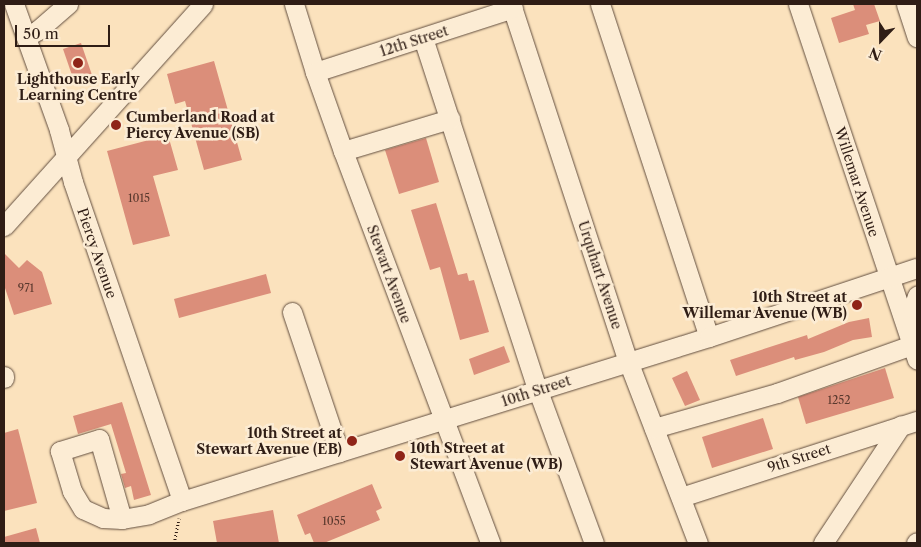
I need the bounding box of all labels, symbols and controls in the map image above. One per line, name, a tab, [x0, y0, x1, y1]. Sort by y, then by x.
scale bar	[18, 15, 112, 47]
north arrow	[856, 15, 906, 65]
street label: 12th Street	[378, 22, 450, 60]
text: 50 m	[23, 24, 59, 43]
text: N	[866, 43, 884, 65]
marker: Lighthouse Early Learning Centre	[72, 57, 84, 69]
place label: Lighthouse Early Learning Centre	[17, 71, 139, 104]
place label: Cumberland Road at Piercy Avenue (SB)	[126, 109, 275, 142]
marker: Cumberland Road at Piercy Avenue (SB)	[110, 119, 122, 131]
street label: Willemar Avenue	[831, 124, 883, 240]
house number: 1015	[128, 191, 150, 205]
street label: Piercy Avenue	[74, 205, 120, 301]
street label: Urquhart Avenue	[574, 218, 626, 332]
street label: Stewart Avenue	[363, 222, 415, 326]
house number: 971	[18, 281, 34, 295]
place label: 10th Street at Willemar Avenue (WB)	[682, 289, 847, 322]
marker: 10th Street at Willemar Avenue (WB)	[851, 299, 863, 311]
street label: 10th Street	[499, 372, 573, 410]
house number: 1252	[827, 393, 851, 407]
place label: 10th Street at Stewart Avenue (EB)	[196, 425, 342, 458]
marker: 10th Street at Stewart Avenue (EB)	[346, 435, 358, 447]
place label: 10th Street at Stewart Avenue (WB)	[410, 440, 563, 472]
street label: 9th Street	[765, 440, 833, 476]
marker: 10th Street at Stewart Avenue (WB)	[394, 450, 406, 462]
house number: 1055	[322, 514, 346, 528]

